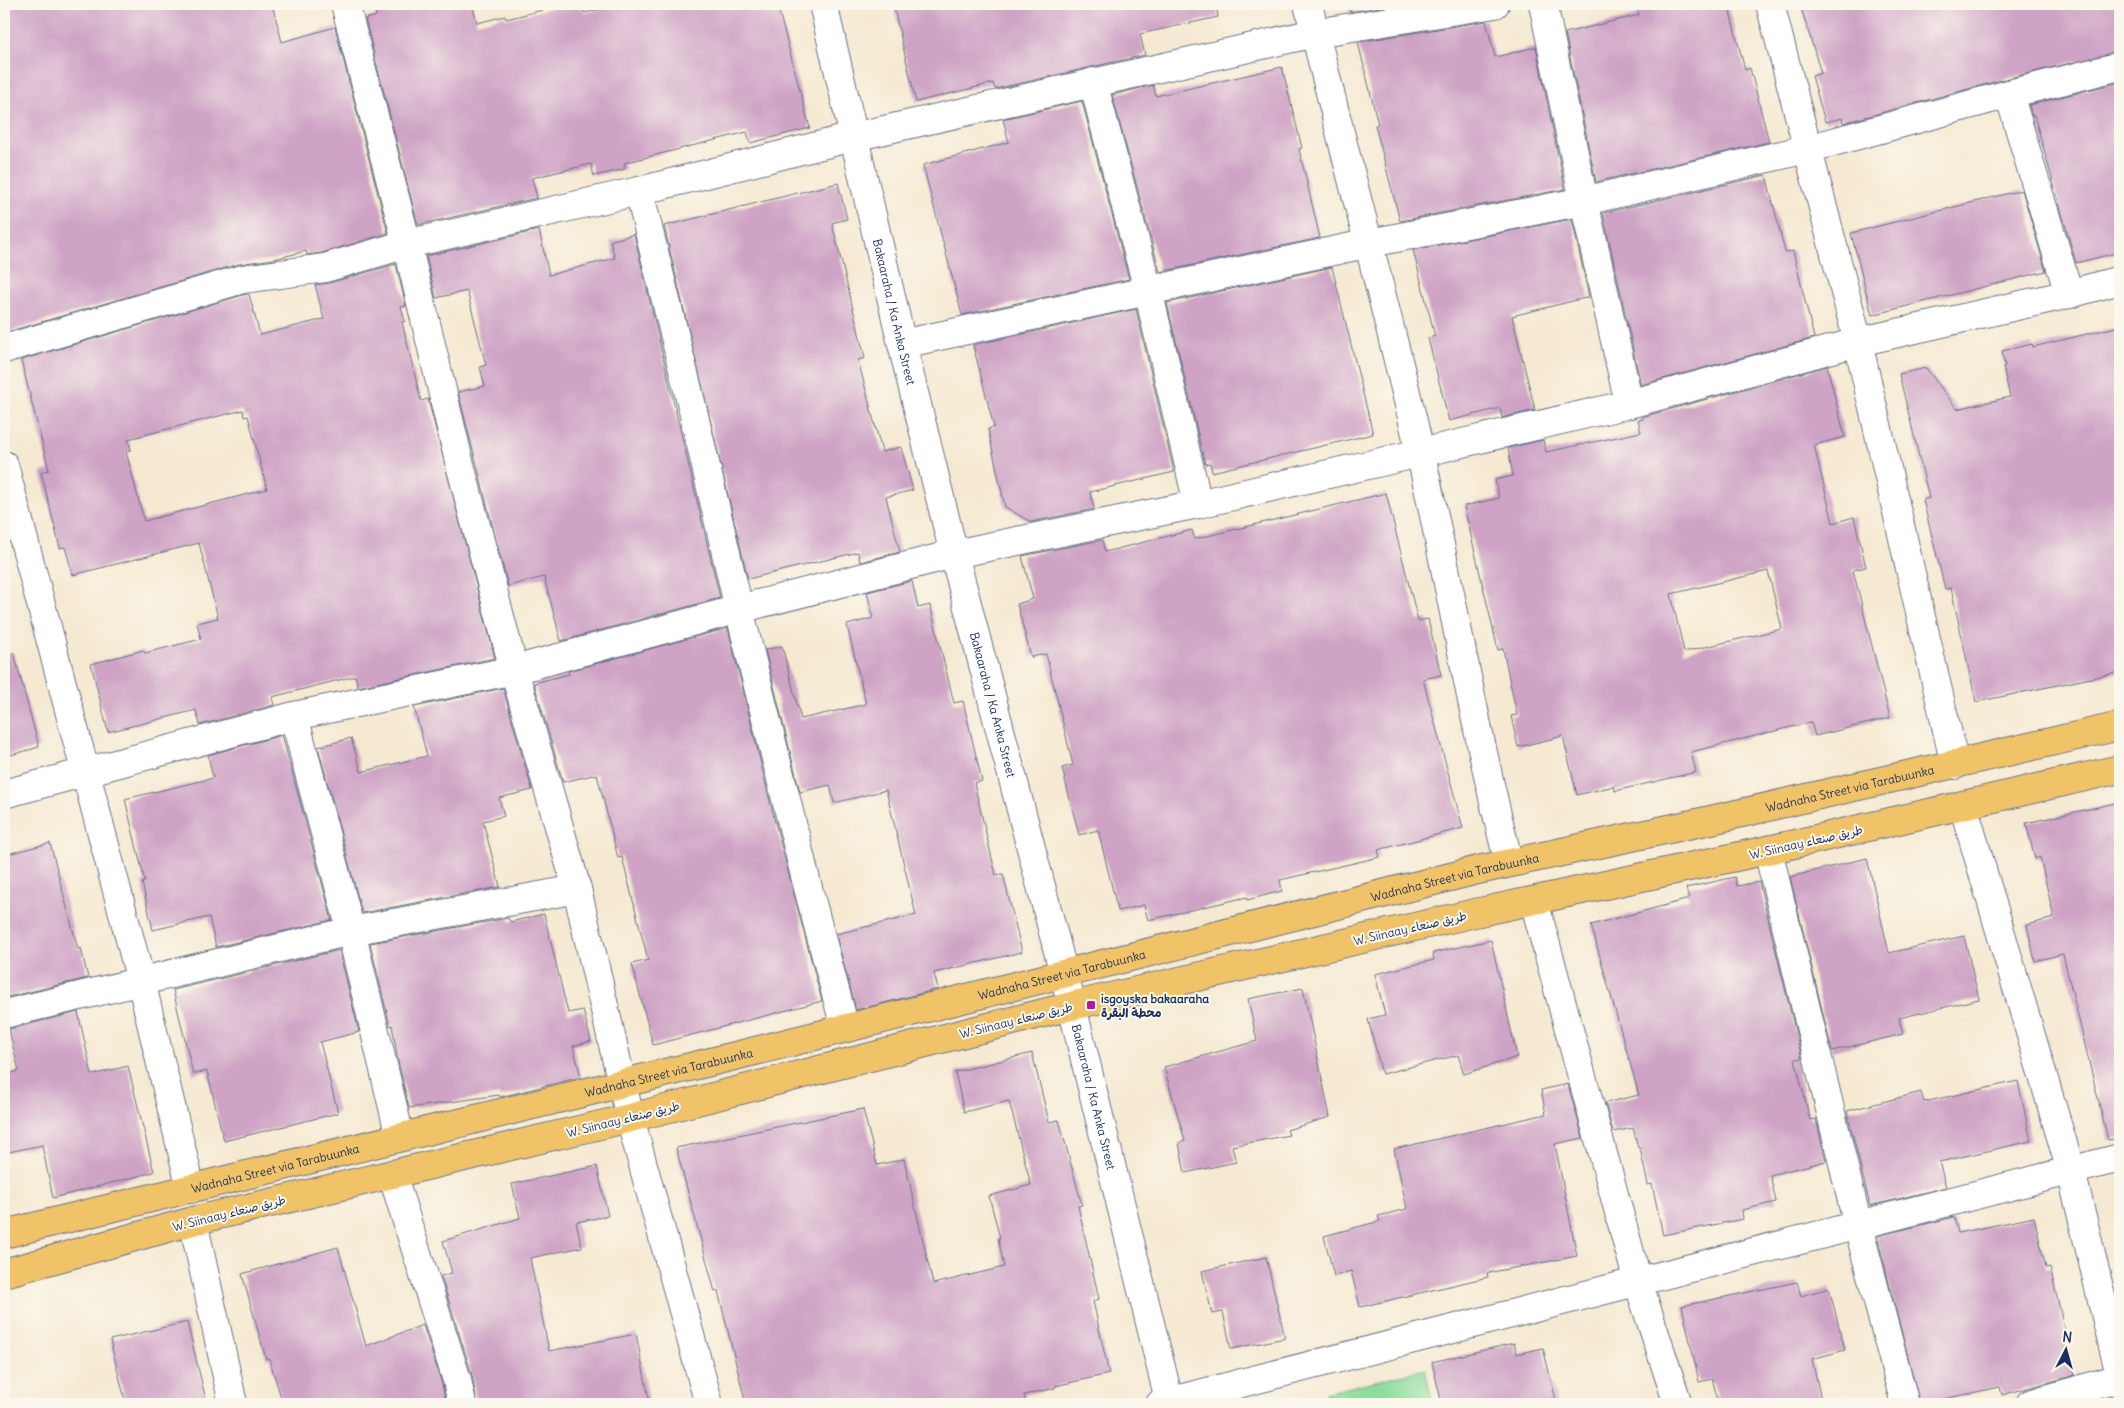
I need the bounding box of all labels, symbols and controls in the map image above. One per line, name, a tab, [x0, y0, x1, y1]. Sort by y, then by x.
street label: Bakaaraha / Ka Anka Street	[870, 237, 919, 386]
street label: Bakaaraha / Ka Anka Street	[967, 630, 1020, 779]
street label: Wadnaha Street via Tarabuunka	[1764, 761, 1936, 815]
street label: W. Siinaay طريق صنعاء	[1748, 822, 1864, 862]
street label: Wadnaha Street via Tarabuunka	[1369, 850, 1540, 904]
street label: W. Siinaay طريق صنعاء	[1352, 908, 1468, 948]
street label: Wadnaha Street via Tarabuunka	[976, 946, 1147, 1002]
place label: isgoyska bakaaraha محطة البقرة	[1101, 991, 1209, 1020]
street label: W. Siinaay طريق صنعاء	[958, 999, 1074, 1041]
marker: isgoyska bakaaraha محطة البقرة	[1085, 999, 1097, 1011]
street label: Bakaaraha / Ka Anka Street	[1069, 1022, 1119, 1171]
street label: Wadnaha Street via Tarabuunka	[583, 1044, 754, 1100]
street label: W. Siinaay طريق صنعاء	[565, 1098, 681, 1140]
street label: Wadnaha Street via Tarabuunka	[190, 1140, 361, 1196]
street label: W. Siinaay طريق صنعاء	[171, 1192, 287, 1234]
north arrow	[2042, 1326, 2092, 1376]
text: N	[2062, 1328, 2073, 1347]

